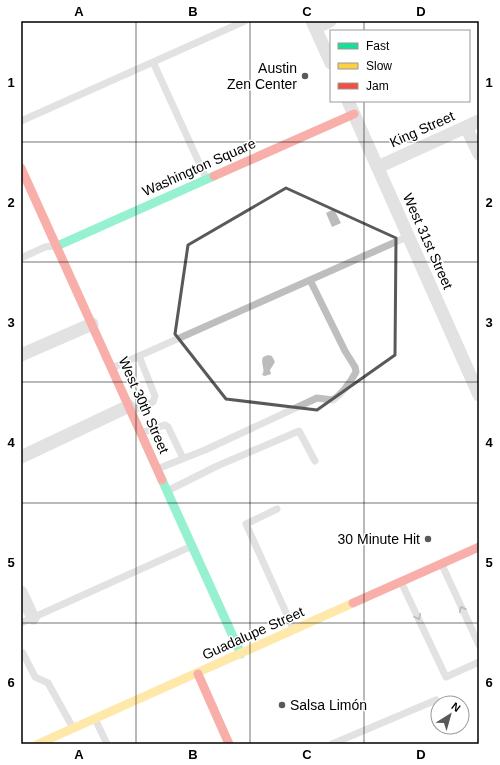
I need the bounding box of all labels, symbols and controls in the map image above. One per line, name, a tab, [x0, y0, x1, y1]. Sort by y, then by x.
text: A	[74, 4, 84, 19]
text: B	[188, 4, 198, 19]
text: C	[302, 4, 312, 19]
text: D	[416, 4, 426, 19]
legend	[330, 30, 470, 102]
text: Fast	[366, 39, 390, 53]
text: Slow	[366, 59, 392, 73]
place label: Austin Zen Center	[227, 60, 297, 92]
marker: Austin Zen Center	[300, 71, 310, 81]
text: 1	[7, 75, 15, 90]
text: 1	[485, 75, 493, 90]
text: Jam	[366, 79, 389, 93]
street label: King Street	[387, 108, 457, 150]
street label: Washington Square	[140, 135, 258, 199]
street label: West 31st Street	[400, 191, 456, 292]
text: 2	[7, 195, 15, 210]
text: 2	[485, 195, 493, 210]
text: 3	[7, 315, 15, 330]
text: 3	[485, 315, 493, 330]
street label: West 30th Street	[116, 354, 173, 456]
text: 4	[7, 435, 15, 450]
text: 4	[485, 435, 493, 450]
place label: 30 Minute Hit	[338, 531, 420, 547]
marker: 30 Minute Hit	[423, 534, 433, 544]
text: 5	[7, 555, 15, 570]
text: 5	[485, 555, 493, 570]
street label: Guadalupe Street	[200, 603, 306, 663]
one-way arrow	[459, 606, 467, 614]
one-way arrow	[413, 613, 421, 620]
text: 6	[7, 675, 15, 690]
text: 6	[485, 675, 493, 690]
north arrow	[430, 695, 470, 735]
place label: Salsa Limón	[290, 697, 367, 713]
marker: Salsa Limón	[277, 700, 287, 710]
text: N	[449, 700, 463, 714]
text: A	[74, 747, 84, 762]
text: B	[188, 747, 198, 762]
text: C	[302, 747, 312, 762]
text: D	[416, 747, 426, 762]

